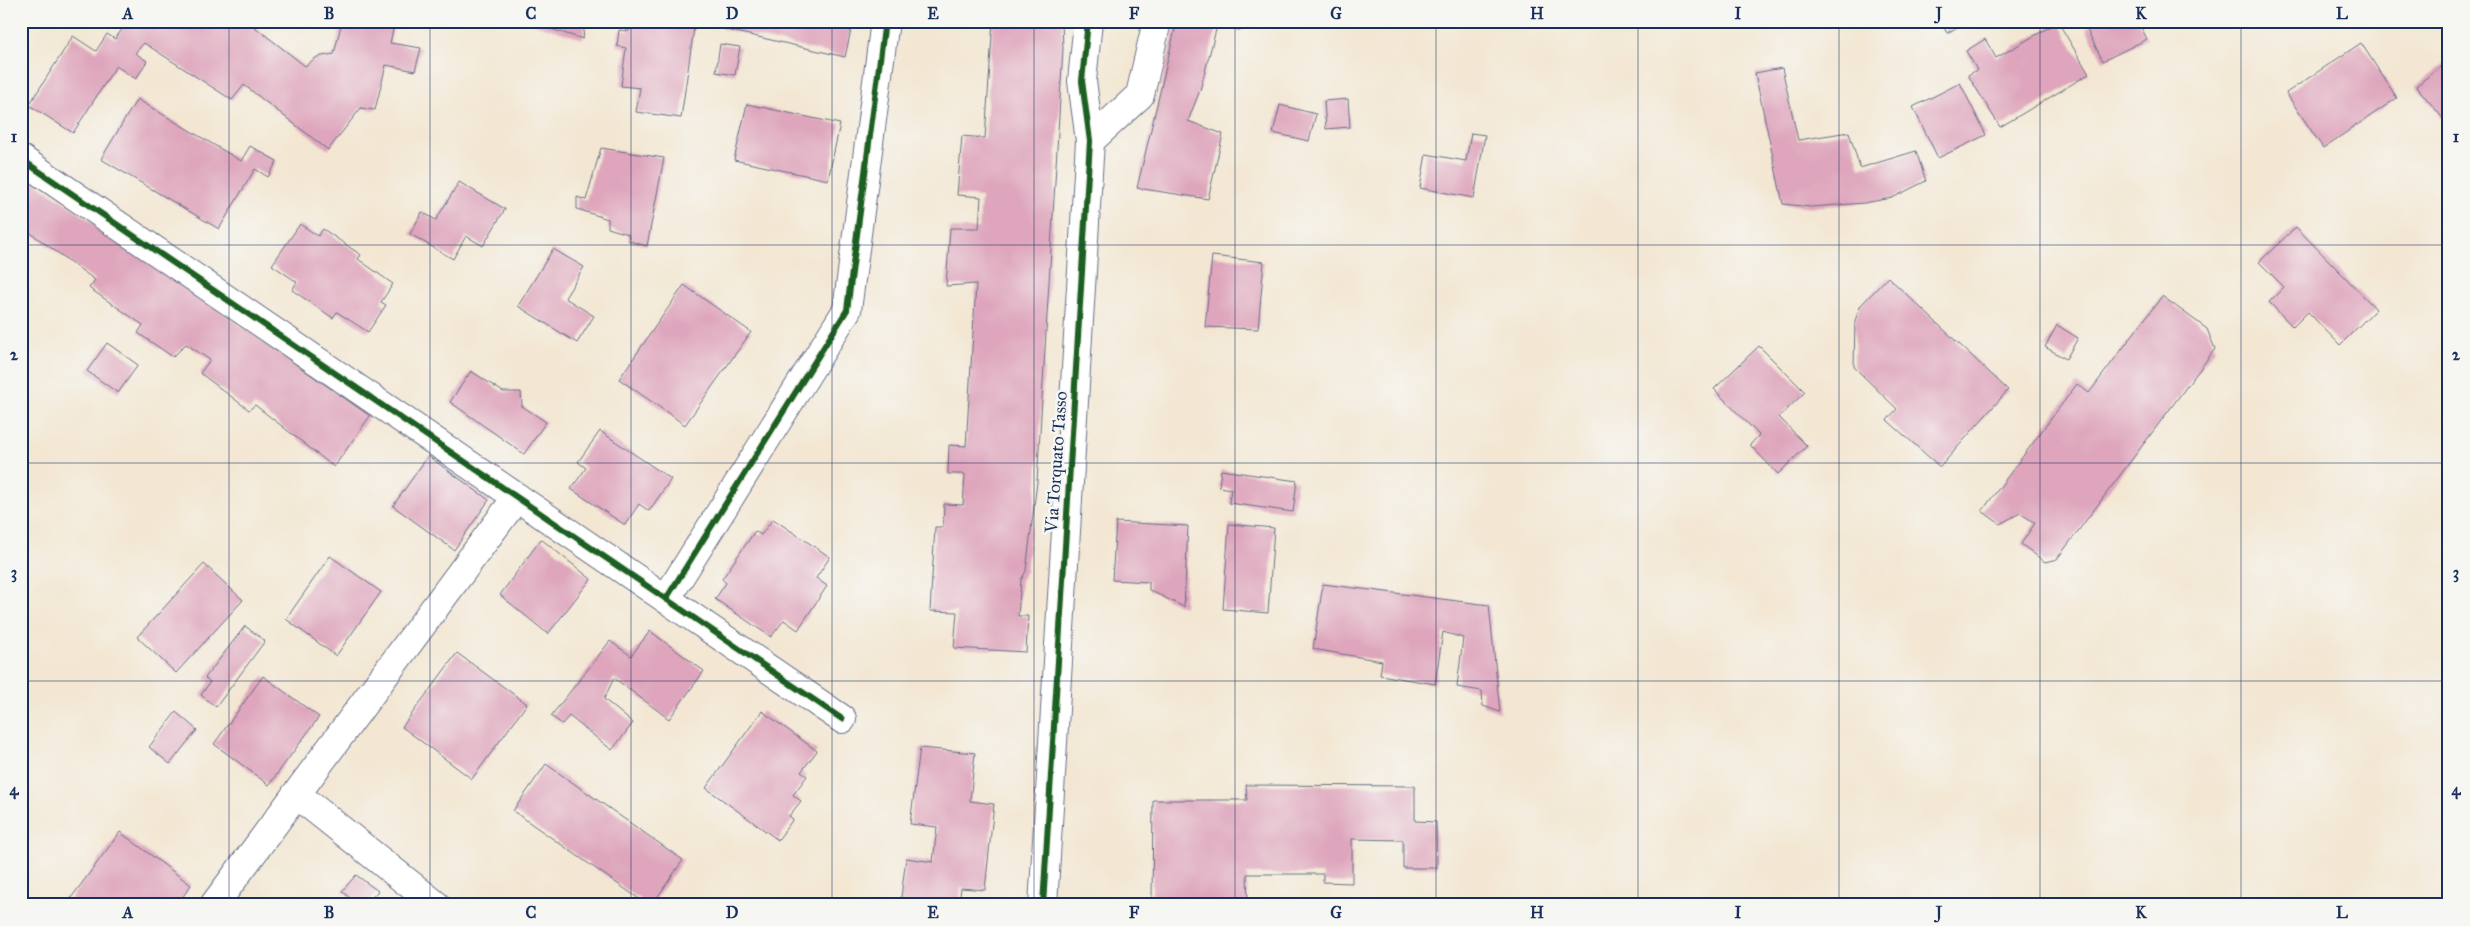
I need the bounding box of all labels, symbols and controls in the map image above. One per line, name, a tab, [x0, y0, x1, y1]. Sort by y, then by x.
text: A	[122, 4, 134, 23]
text: B	[324, 4, 334, 23]
text: C	[526, 4, 537, 23]
text: D	[726, 4, 739, 23]
text: E	[927, 4, 939, 23]
text: F	[1129, 4, 1140, 23]
text: G	[1330, 4, 1342, 23]
text: H	[1530, 4, 1544, 23]
text: I	[1735, 4, 1742, 23]
text: J	[1934, 4, 1943, 24]
text: K	[2135, 4, 2147, 23]
text: L	[2336, 4, 2348, 23]
text: 1	[11, 127, 18, 146]
text: 1	[2453, 127, 2460, 146]
text: 2	[10, 345, 19, 364]
text: 2	[2452, 345, 2461, 364]
street label: Via Torquato Tasso	[1040, 390, 1073, 535]
text: 3	[11, 563, 17, 583]
text: 3	[2453, 563, 2459, 583]
text: 4	[10, 780, 20, 800]
text: 4	[2452, 780, 2462, 800]
text: A	[122, 903, 134, 922]
text: B	[324, 903, 334, 922]
text: C	[526, 903, 537, 922]
text: D	[726, 903, 739, 922]
text: E	[927, 903, 939, 922]
text: F	[1129, 903, 1140, 922]
text: G	[1330, 903, 1342, 922]
text: H	[1530, 903, 1544, 922]
text: I	[1735, 903, 1742, 922]
text: J	[1934, 903, 1943, 923]
text: K	[2135, 903, 2147, 922]
text: L	[2336, 903, 2348, 922]

